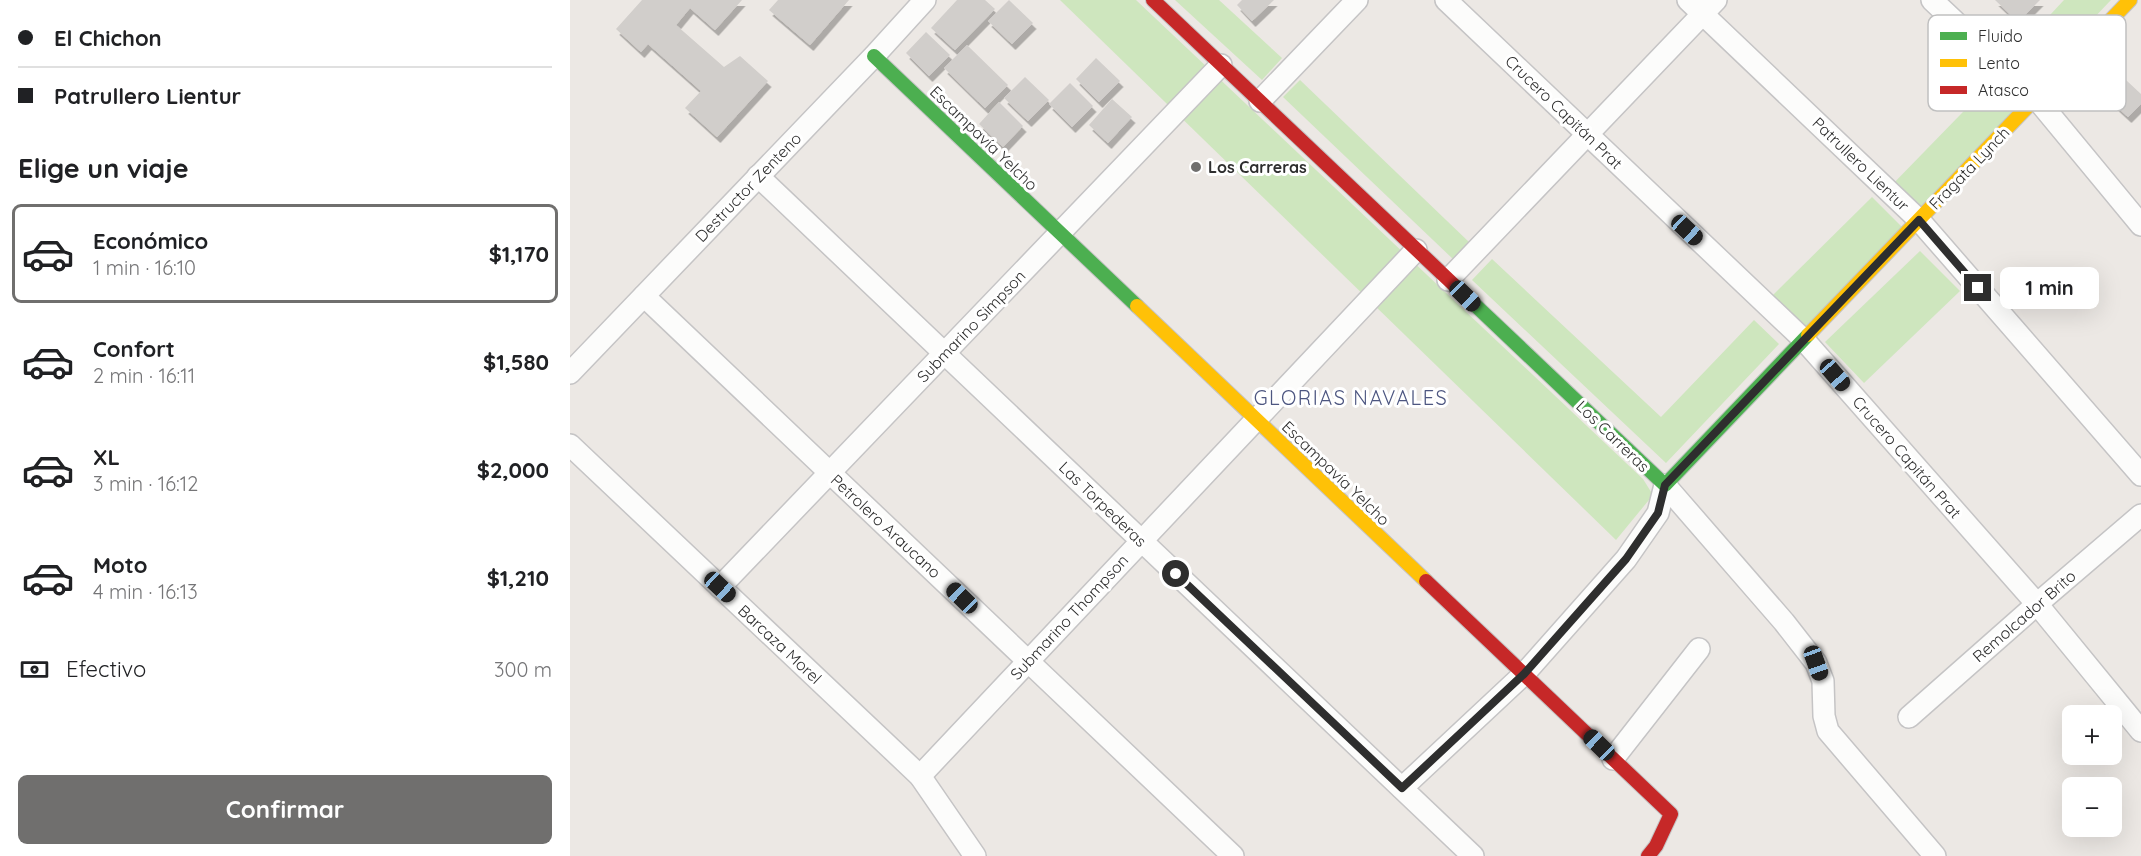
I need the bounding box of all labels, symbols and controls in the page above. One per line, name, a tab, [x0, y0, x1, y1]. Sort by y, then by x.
legend	[1928, 15, 2126, 111]
text: El Chichon	[54, 24, 162, 52]
text: Fluido	[1978, 26, 2023, 46]
street label: Crucero Capitán Prat	[1501, 51, 1627, 173]
text: Lento	[1978, 53, 2020, 73]
text: Atasco	[1978, 80, 2029, 100]
street label: Escampavía Yelcho	[926, 81, 1042, 195]
text: Patrullero Lientur	[54, 82, 241, 110]
street label: Patrullero Lientur	[1808, 113, 1914, 215]
street label: Fragata Lynch	[1924, 122, 2014, 214]
street label: Destructor Zenteno	[691, 128, 805, 246]
text: Elige un viaje	[18, 151, 189, 185]
place label: Los Carreras	[1208, 157, 1307, 177]
marker: Los Carreras	[1189, 160, 1203, 174]
car	[1668, 211, 1706, 249]
icon: car	[21, 227, 75, 281]
text: Económico	[93, 227, 208, 255]
text: $1,170	[489, 240, 549, 268]
text: 1 min · 16:10	[93, 255, 196, 280]
street label: Submarino Simpson	[912, 266, 1030, 386]
callout: 1 min	[1999, 267, 2098, 309]
route end	[1964, 274, 1991, 301]
text: 1 min	[2025, 275, 2074, 300]
car	[1446, 277, 1484, 315]
icon: car	[21, 335, 75, 389]
text: Confort	[93, 335, 175, 363]
text: $1,580	[483, 348, 549, 376]
car	[1816, 356, 1854, 394]
text: 2 min · 16:11	[93, 363, 195, 388]
district label: GLORIAS NAVALES	[1254, 385, 1448, 410]
street label: Crucero Capitán Prat	[1848, 392, 1966, 522]
street label: Los Carreras	[1572, 396, 1654, 476]
street label: Escampavía Yelcho	[1278, 416, 1394, 530]
icon: car	[21, 443, 75, 497]
text: XL	[93, 443, 120, 471]
text: $2,000	[477, 456, 549, 484]
street label: Las Torpederas	[1055, 457, 1151, 551]
street label: Petrolero Araucano	[827, 470, 945, 582]
text: 3 min · 16:12	[93, 471, 198, 496]
street label: Submarino Thompson	[1006, 550, 1132, 684]
icon: car	[21, 551, 75, 605]
text: Moto	[93, 551, 147, 579]
route start	[1162, 560, 1189, 587]
text: $1,210	[487, 564, 549, 592]
street label: Remolcador Brito	[1968, 566, 2080, 666]
car	[701, 568, 739, 606]
text: 4 min · 16:13	[93, 579, 198, 604]
car	[943, 579, 981, 617]
street label: Barcaza Morel	[734, 600, 826, 688]
car	[1801, 643, 1831, 683]
icon: cash	[18, 653, 51, 686]
text: Efectivo	[66, 655, 146, 683]
text: 300 m	[494, 657, 552, 682]
map controls	[2062, 705, 2122, 837]
button: +	[2062, 705, 2122, 765]
car	[1580, 726, 1618, 764]
button: Confirmar	[18, 775, 552, 844]
button: −	[2062, 777, 2122, 837]

